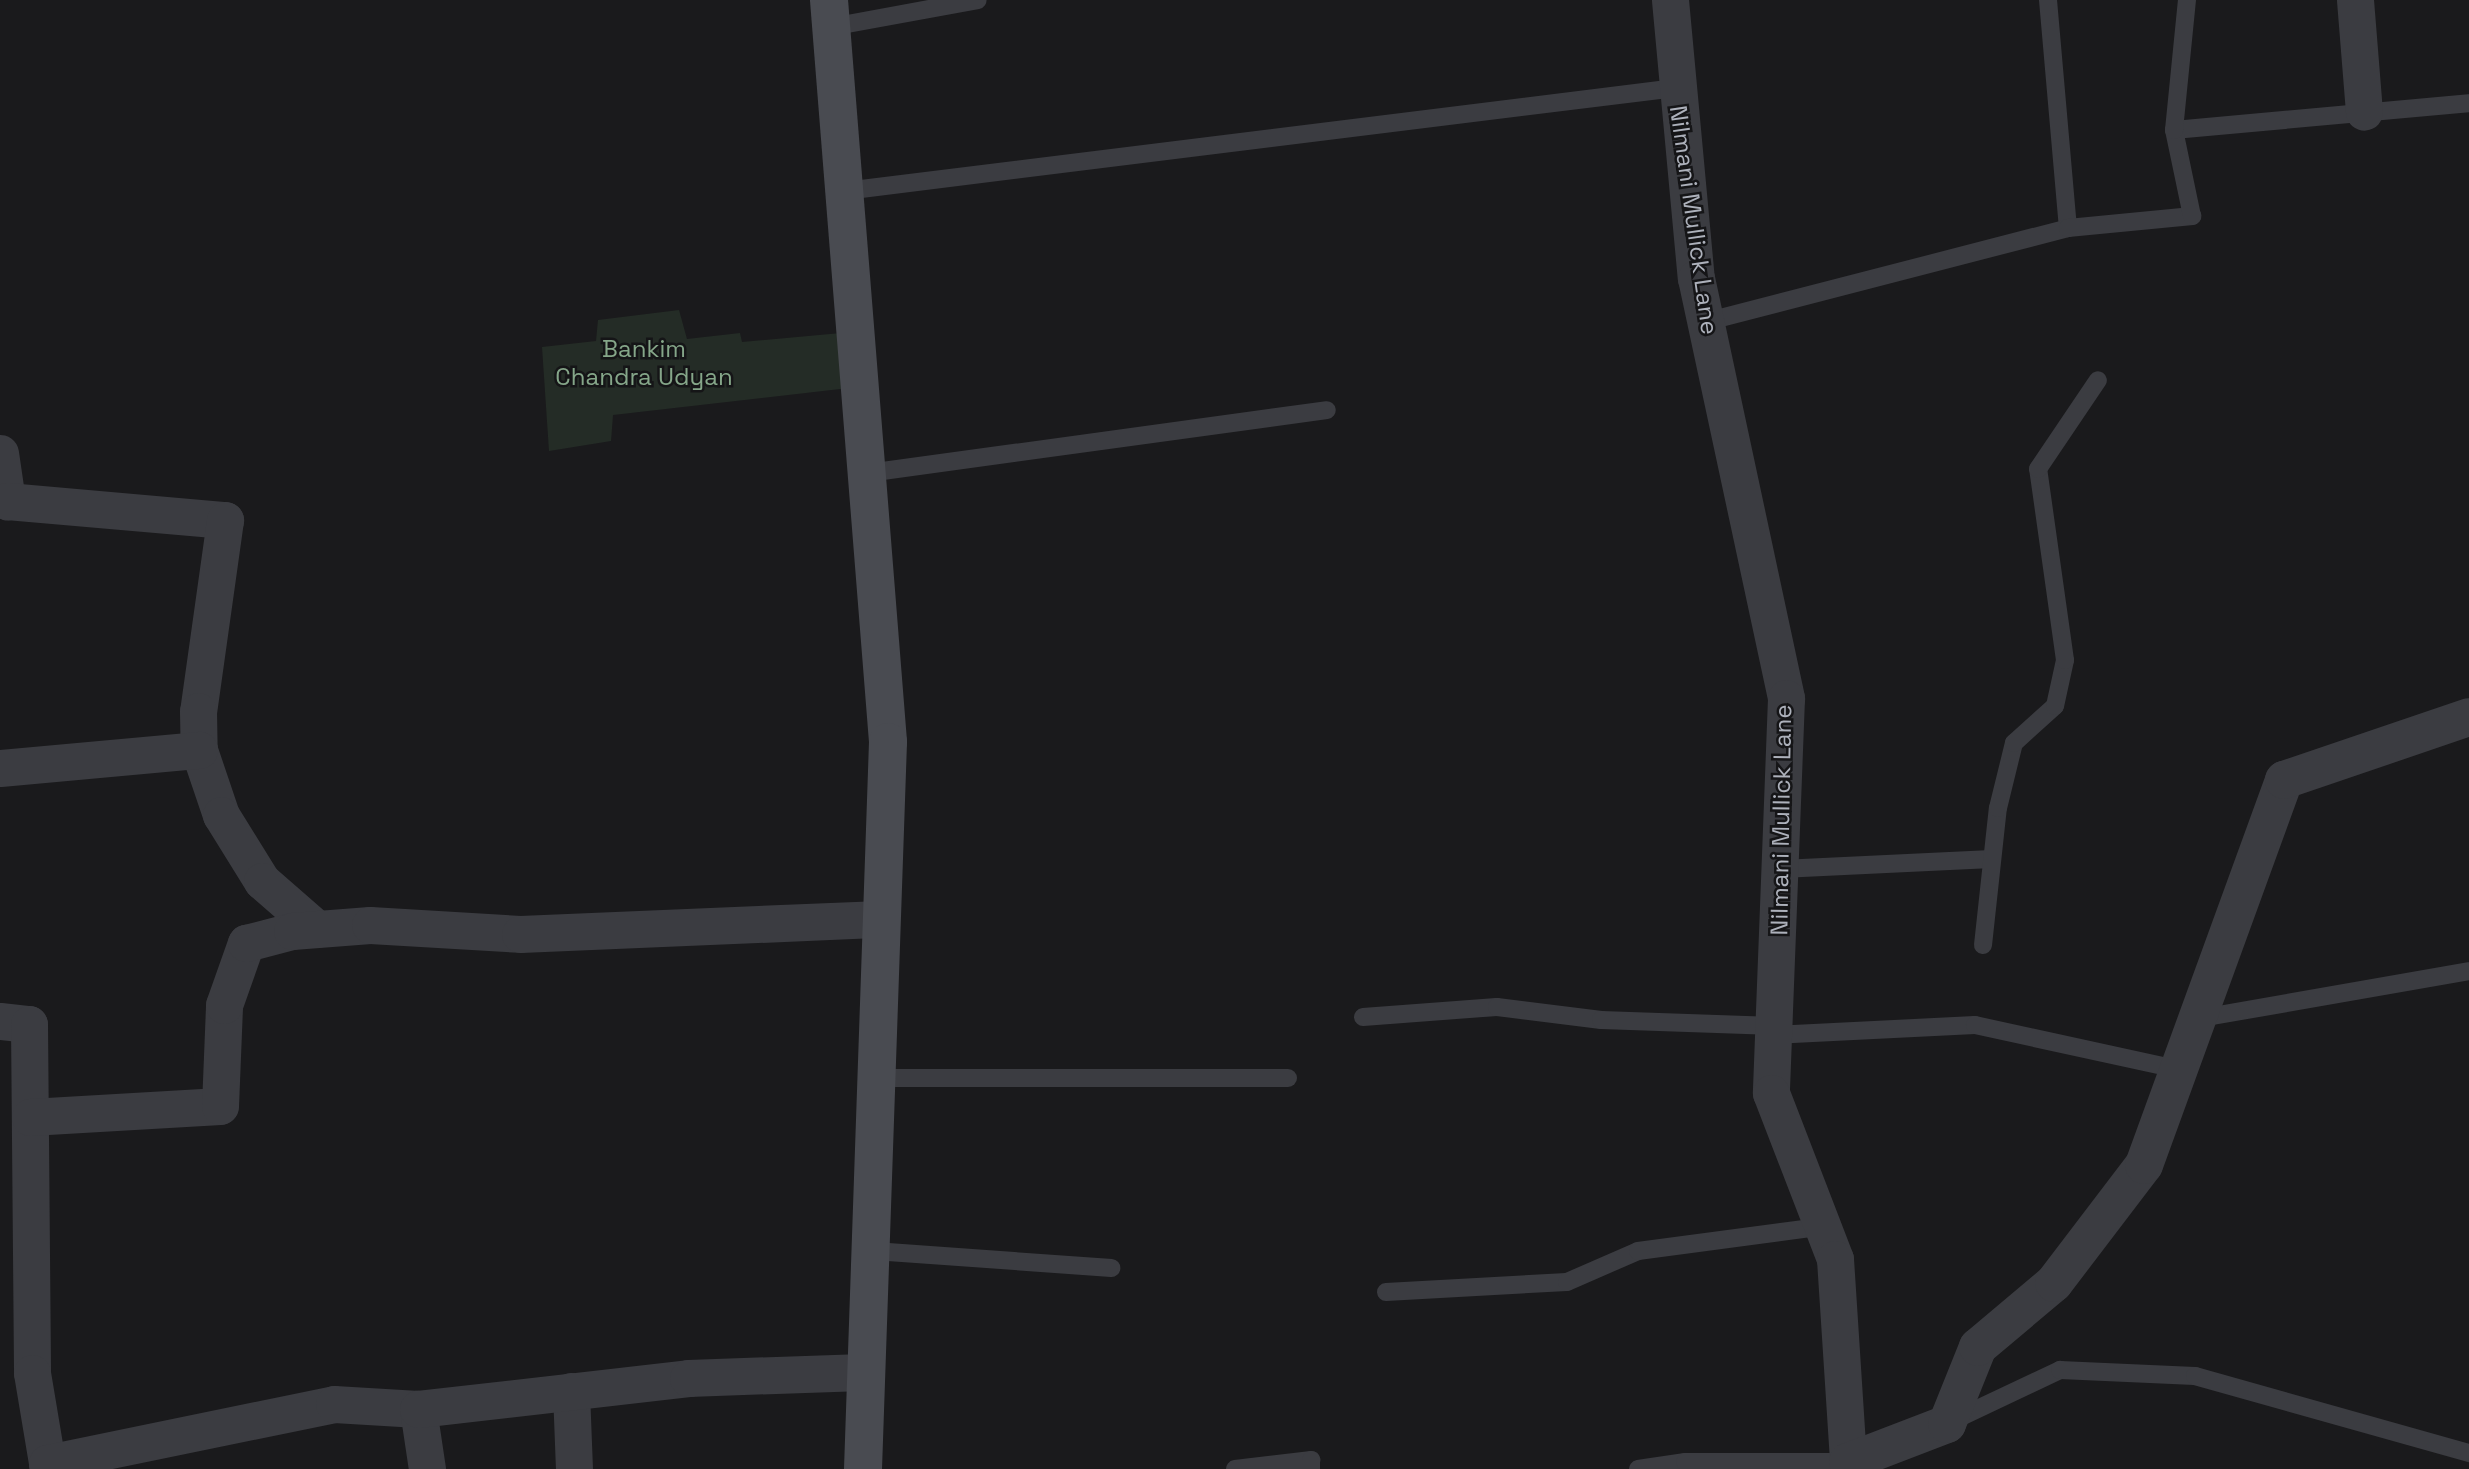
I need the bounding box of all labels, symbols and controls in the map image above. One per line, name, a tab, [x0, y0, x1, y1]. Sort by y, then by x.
street label: Nilmani Mullick Lane	[1664, 104, 1724, 336]
park label: Bankim Chandra Udyan	[555, 335, 733, 391]
street label: Nilmani Mullick Lane	[1765, 704, 1797, 936]

